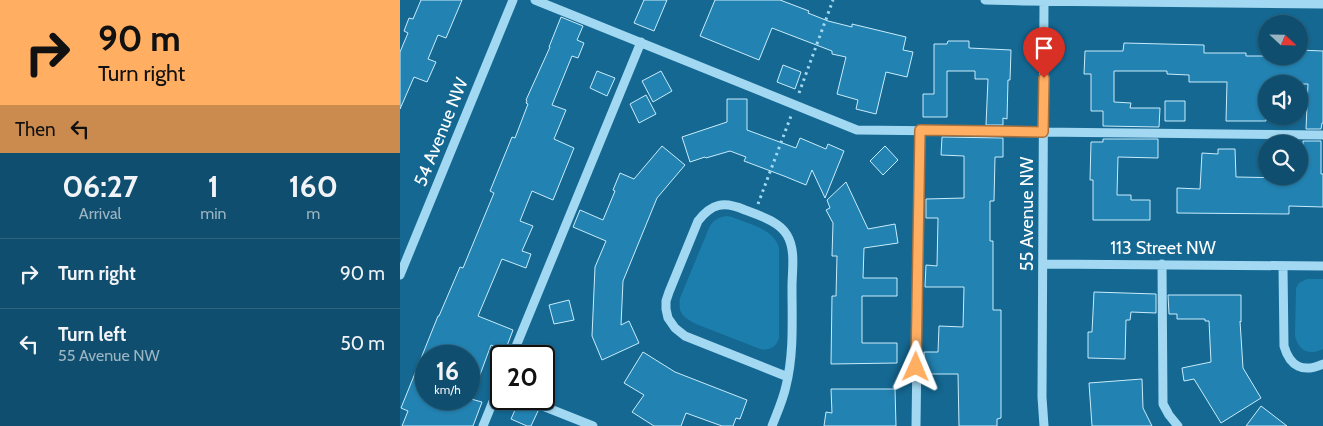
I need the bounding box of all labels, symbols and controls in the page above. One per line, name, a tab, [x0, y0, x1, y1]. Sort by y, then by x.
north arrow	[1258, 15, 1308, 65]
map controls	[1258, 15, 1308, 185]
text: 90 m	[98, 17, 181, 60]
icon: right	[15, 20, 80, 85]
pin	[1023, 27, 1065, 78]
icon: arrive	[1030, 34, 1058, 62]
text: Turn right	[98, 60, 185, 87]
street label: 54 Avenue NW	[409, 75, 473, 189]
button: sound	[1258, 75, 1308, 125]
icon: left	[66, 115, 94, 143]
text: Then	[15, 118, 56, 141]
button: search	[1258, 135, 1308, 185]
street label: 55 Avenue NW	[1016, 157, 1038, 271]
text: 06:27	[62, 168, 138, 205]
text: 1	[208, 168, 219, 205]
text: 160	[289, 168, 338, 205]
text: Arrival	[79, 204, 121, 223]
text: min	[200, 204, 227, 223]
text: m	[306, 204, 320, 223]
street label: 113 Street NW	[1110, 237, 1216, 259]
icon: right	[15, 260, 43, 288]
text: Turn right	[58, 262, 136, 285]
text: 90 m	[340, 262, 385, 285]
text: Turn left	[58, 323, 126, 346]
icon: left	[15, 330, 43, 358]
text: 50 m	[341, 332, 385, 355]
position arrow	[889, 340, 941, 392]
speed limit sign: 20	[490, 345, 555, 410]
text: 55 Avenue NW	[58, 346, 160, 365]
text: 16	[436, 356, 459, 386]
text: km/h	[434, 382, 461, 397]

